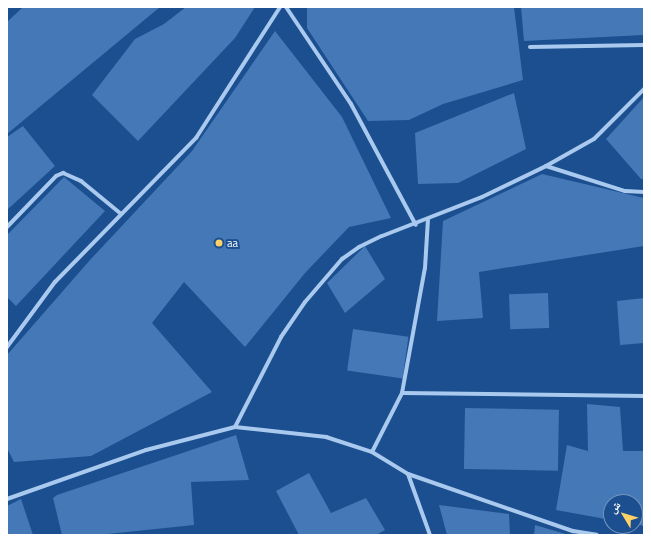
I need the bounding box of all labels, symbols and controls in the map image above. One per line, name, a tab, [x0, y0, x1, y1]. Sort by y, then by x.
place label: aa	[227, 236, 238, 250]
marker: aa	[214, 238, 224, 248]
north arrow	[603, 494, 643, 534]
text: ش	[604, 498, 624, 517]

